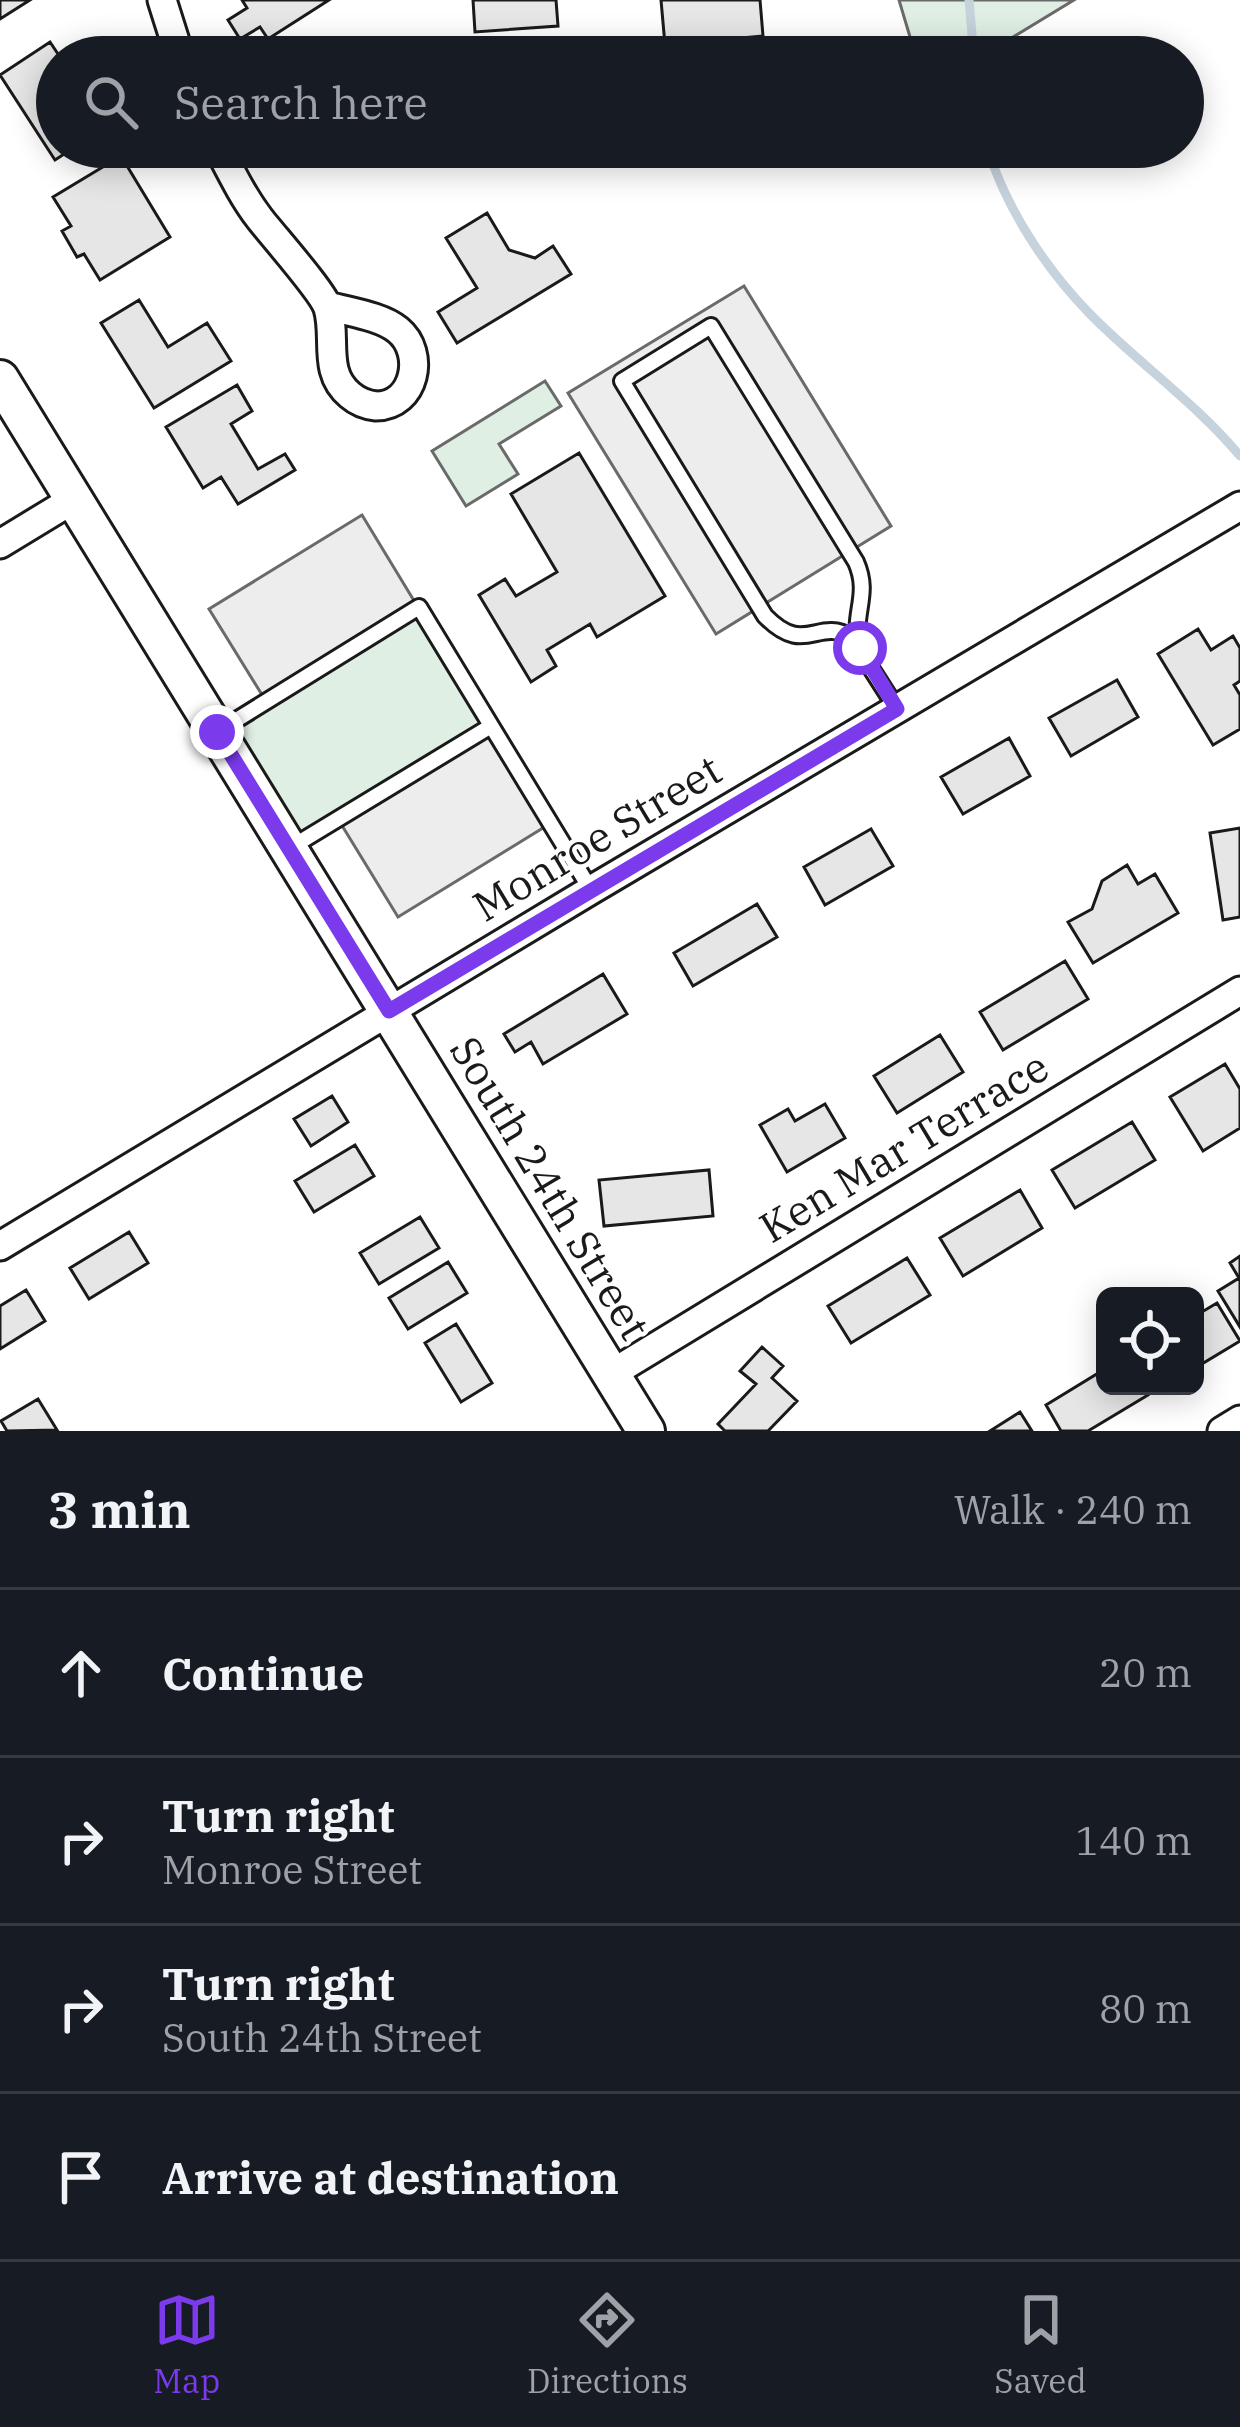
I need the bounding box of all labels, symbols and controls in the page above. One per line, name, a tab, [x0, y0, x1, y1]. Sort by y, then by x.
search box	[36, 36, 1204, 168]
icon: search	[78, 69, 144, 135]
text: Search here	[174, 73, 428, 131]
route start	[833, 621, 887, 675]
route end	[190, 705, 244, 759]
street label: Monroe Street	[463, 742, 731, 933]
street label: South 24th Street	[438, 1026, 663, 1349]
street label: Ken Mar Terrace	[749, 1039, 1058, 1254]
map controls	[1096, 1287, 1204, 1395]
button: locate	[1096, 1287, 1204, 1395]
text: 3 min	[48, 1476, 191, 1542]
text: Walk · 240 m	[954, 1484, 1192, 1535]
icon: ahead	[48, 1640, 114, 1706]
text: Continue	[162, 1644, 364, 1702]
text: 20 m	[1099, 1647, 1192, 1698]
text: Turn right	[162, 1786, 394, 1844]
icon: right	[48, 1808, 114, 1874]
text: 140 m	[1076, 1815, 1192, 1866]
text: Monroe Street	[162, 1844, 422, 1895]
text: Turn right	[162, 1954, 394, 2012]
icon: right	[48, 1976, 114, 2042]
text: 80 m	[1099, 1983, 1192, 2034]
text: South 24th Street	[162, 2012, 482, 2063]
icon: arrive	[48, 2144, 114, 2210]
text: Arrive at destination	[162, 2148, 619, 2206]
tab: Map	[153, 2287, 220, 2402]
tab: Directions	[527, 2287, 688, 2402]
tab: Saved	[994, 2287, 1087, 2402]

